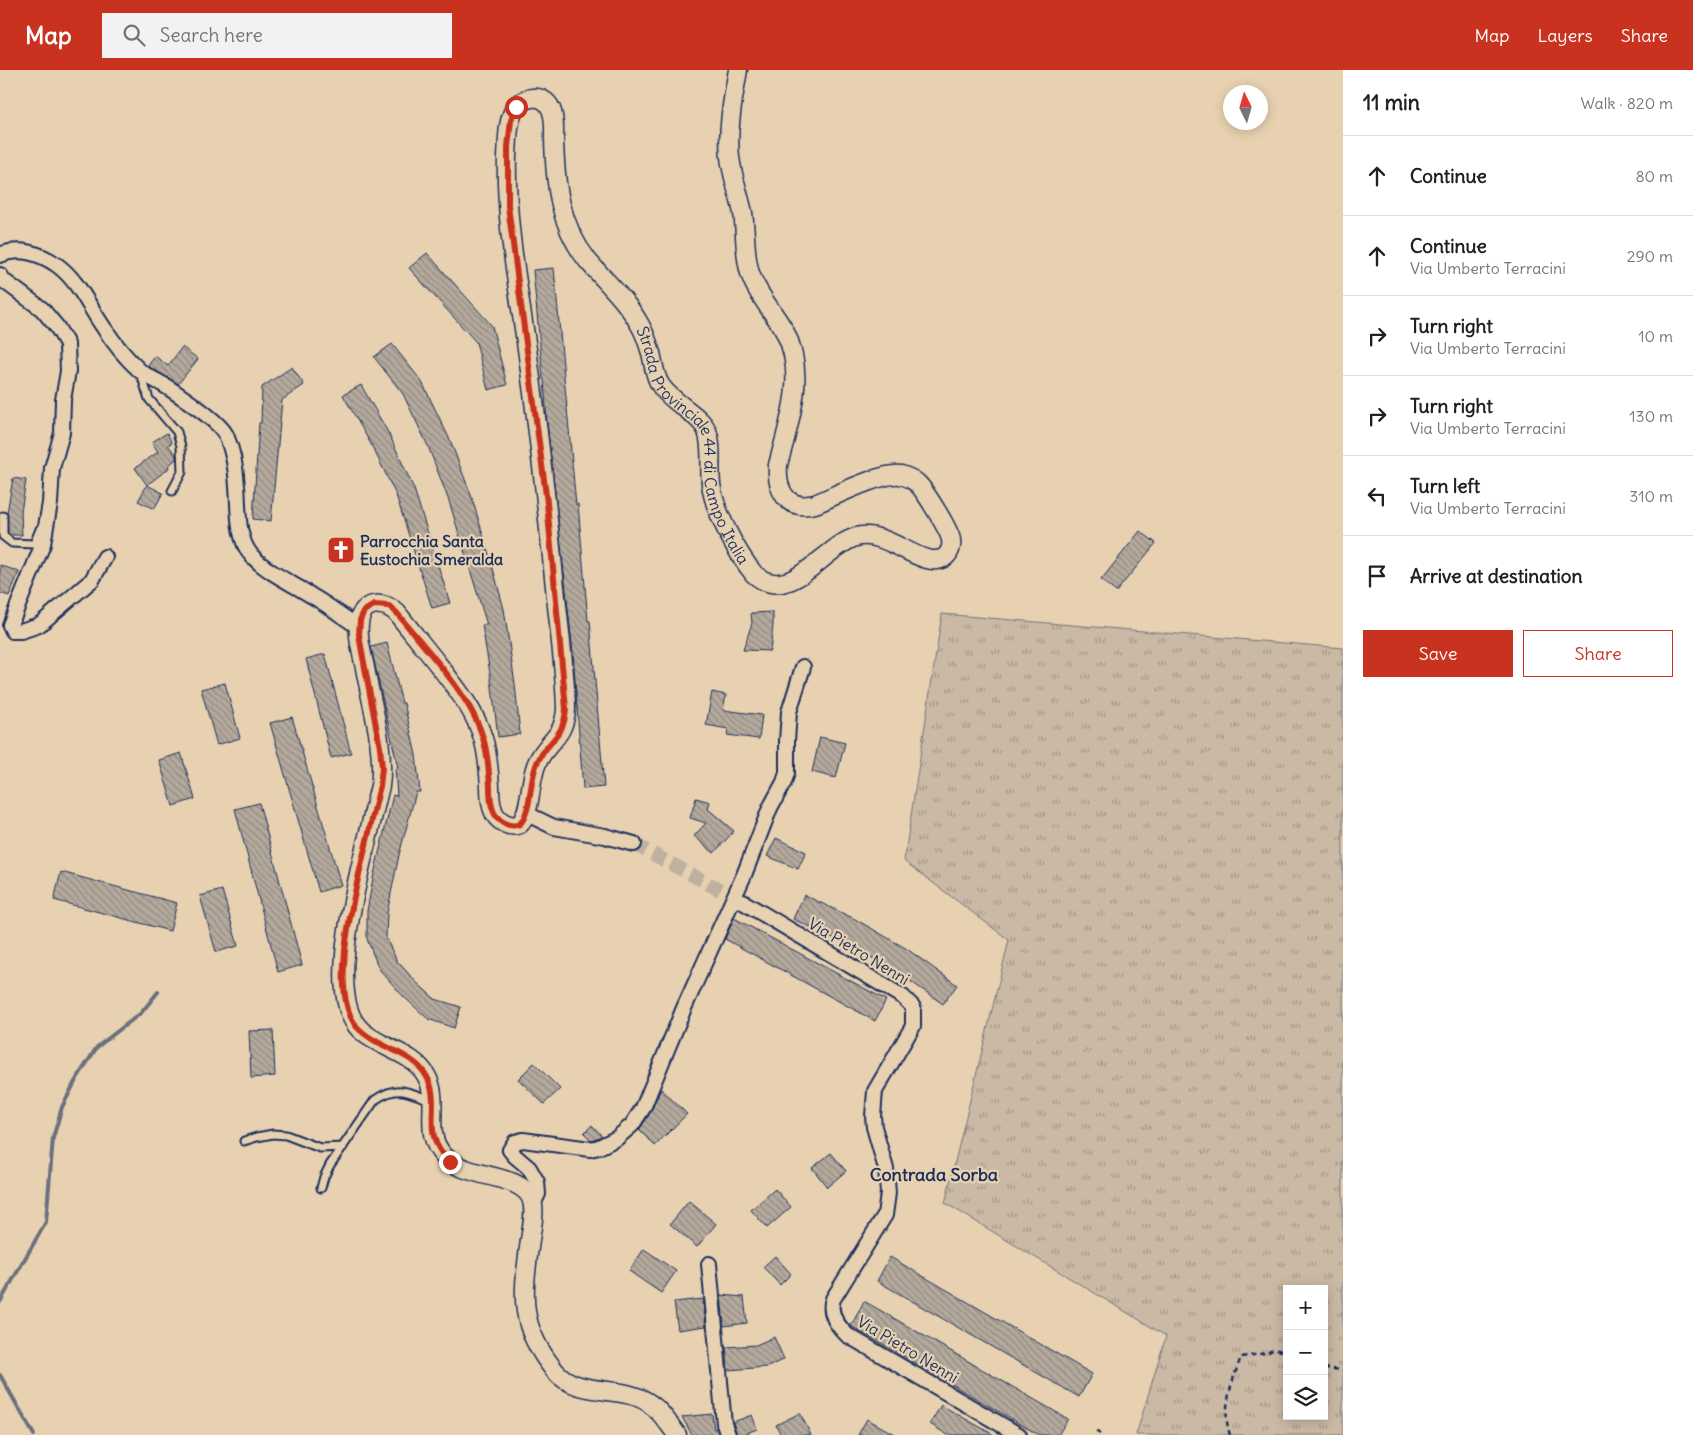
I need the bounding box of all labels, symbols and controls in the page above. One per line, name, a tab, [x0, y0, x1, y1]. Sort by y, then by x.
search box	[102, 13, 452, 58]
text: Map	[25, 20, 72, 50]
icon: search	[120, 21, 148, 49]
text: Search here	[160, 23, 263, 47]
text: Map	[1474, 24, 1509, 47]
text: Layers	[1537, 24, 1593, 47]
text: Share	[1621, 24, 1668, 47]
north arrow	[1223, 85, 1268, 130]
text: 11 min	[1363, 89, 1420, 116]
text: Walk · 820 m	[1581, 93, 1673, 113]
route start	[505, 96, 528, 119]
icon: ahead	[1363, 162, 1391, 190]
text: Continue	[1410, 164, 1487, 188]
text: 80 m	[1635, 166, 1673, 186]
text: Continue	[1410, 234, 1487, 258]
icon: ahead	[1363, 242, 1391, 270]
text: 290 m	[1627, 246, 1673, 266]
text: Via Umberto Terracini	[1410, 258, 1566, 278]
text: Turn right	[1410, 314, 1493, 338]
icon: right	[1363, 322, 1391, 350]
street label: Strada Provinciale 44 di Campo Italia	[632, 323, 754, 568]
text: 10 m	[1638, 326, 1673, 346]
text: Via Umberto Terracini	[1410, 338, 1566, 358]
text: Turn right	[1410, 394, 1493, 418]
icon: right	[1363, 402, 1391, 430]
text: 130 m	[1629, 406, 1673, 426]
text: Via Umberto Terracini	[1410, 418, 1566, 438]
text: Turn left	[1410, 474, 1480, 498]
icon: left	[1363, 482, 1391, 510]
text: 310 m	[1629, 486, 1673, 506]
text: Via Umberto Terracini	[1410, 498, 1566, 518]
place label: Parrocchia Santa Eustochia Smeralda	[360, 531, 503, 569]
church icon: Parrocchia Santa Eustochia Smeralda	[326, 535, 356, 565]
icon: arrive	[1363, 562, 1391, 590]
text: Arrive at destination	[1410, 564, 1583, 588]
button: Save	[1363, 630, 1513, 677]
button: Share	[1523, 630, 1673, 677]
street label: Via Pietro Nenni	[805, 913, 913, 989]
route end	[439, 1151, 462, 1174]
district label: Contrada Sorba	[870, 1163, 998, 1186]
map controls	[1283, 1285, 1328, 1420]
button: +	[1283, 1285, 1328, 1330]
street label: Via Pietro Nenni	[854, 1311, 962, 1387]
button: −	[1283, 1330, 1328, 1375]
button: layers	[1283, 1375, 1328, 1420]

